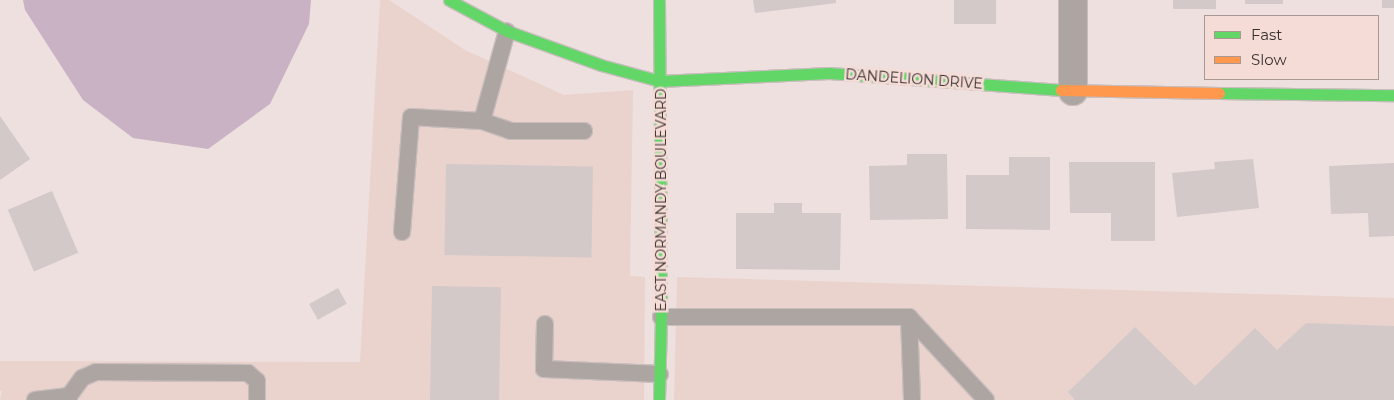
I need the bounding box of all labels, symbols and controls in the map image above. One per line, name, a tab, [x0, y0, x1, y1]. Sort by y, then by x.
legend	[1204, 15, 1379, 80]
text: Fast	[1251, 25, 1282, 44]
text: Slow	[1251, 50, 1287, 69]
street label: DANDELION DRIVE	[845, 66, 983, 92]
street label: EAST NORMANDY BOULEVARD	[653, 88, 669, 312]

